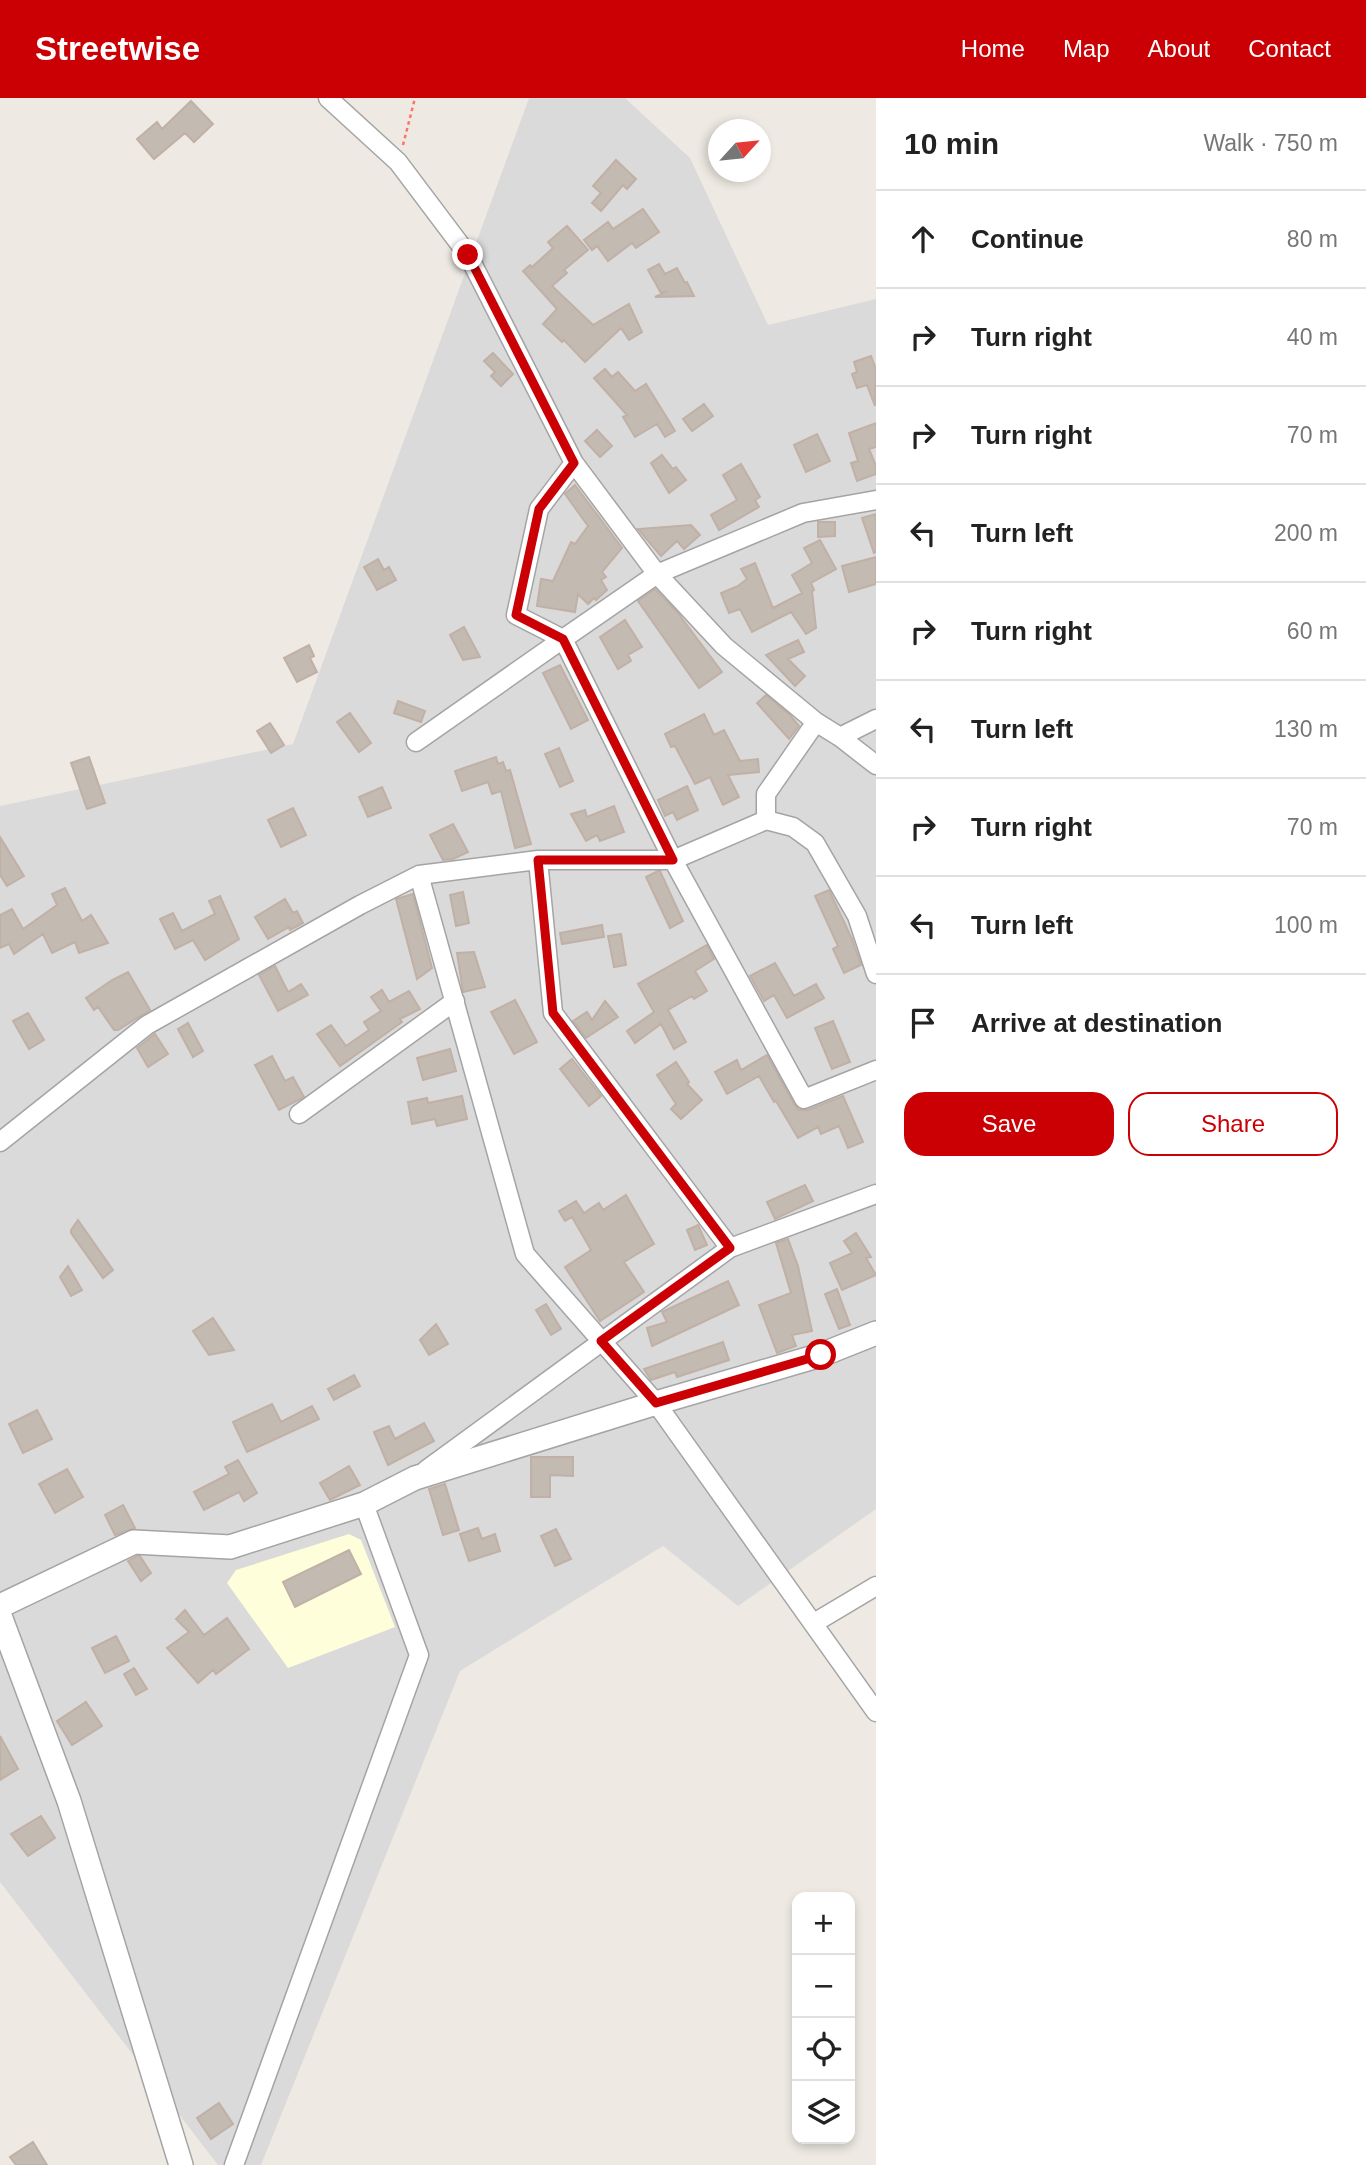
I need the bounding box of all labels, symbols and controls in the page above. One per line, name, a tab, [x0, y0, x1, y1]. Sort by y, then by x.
text: Streetwise	[35, 30, 200, 67]
text: Home	[961, 35, 1025, 62]
text: Map	[1063, 35, 1110, 62]
text: About	[1148, 35, 1210, 62]
text: Contact	[1248, 35, 1331, 62]
north arrow	[708, 119, 771, 182]
text: 10 min	[904, 127, 999, 160]
text: Walk · 750 m	[1203, 130, 1338, 156]
icon: ahead	[904, 220, 942, 258]
text: Continue	[971, 224, 1084, 254]
text: 80 m	[1287, 226, 1338, 252]
route end	[452, 239, 483, 270]
icon: right	[904, 318, 942, 356]
text: Turn right	[971, 322, 1092, 352]
text: 40 m	[1287, 324, 1338, 350]
icon: right	[904, 416, 942, 454]
text: Turn right	[971, 420, 1092, 450]
text: 70 m	[1287, 422, 1338, 448]
icon: left	[904, 514, 942, 552]
text: Turn left	[971, 518, 1073, 548]
text: 200 m	[1274, 520, 1338, 546]
icon: right	[904, 612, 942, 650]
text: Turn right	[971, 616, 1092, 646]
text: 60 m	[1287, 618, 1338, 644]
icon: left	[904, 710, 942, 748]
text: Turn left	[971, 714, 1073, 744]
text: 130 m	[1274, 716, 1338, 742]
icon: right	[904, 808, 942, 846]
text: Turn right	[971, 812, 1092, 842]
text: 70 m	[1287, 814, 1338, 840]
icon: left	[904, 906, 942, 944]
text: Turn left	[971, 910, 1073, 940]
text: 100 m	[1274, 912, 1338, 938]
icon: arrive	[904, 1004, 942, 1042]
text: Arrive at destination	[971, 1008, 1222, 1038]
button: Save	[904, 1092, 1114, 1156]
button: Share	[1128, 1092, 1338, 1156]
route start	[805, 1339, 836, 1370]
map controls	[792, 1892, 855, 2144]
button: +	[792, 1892, 855, 1955]
button: −	[792, 1955, 855, 2018]
button: locate	[792, 2018, 855, 2081]
button: layers	[792, 2081, 855, 2144]

